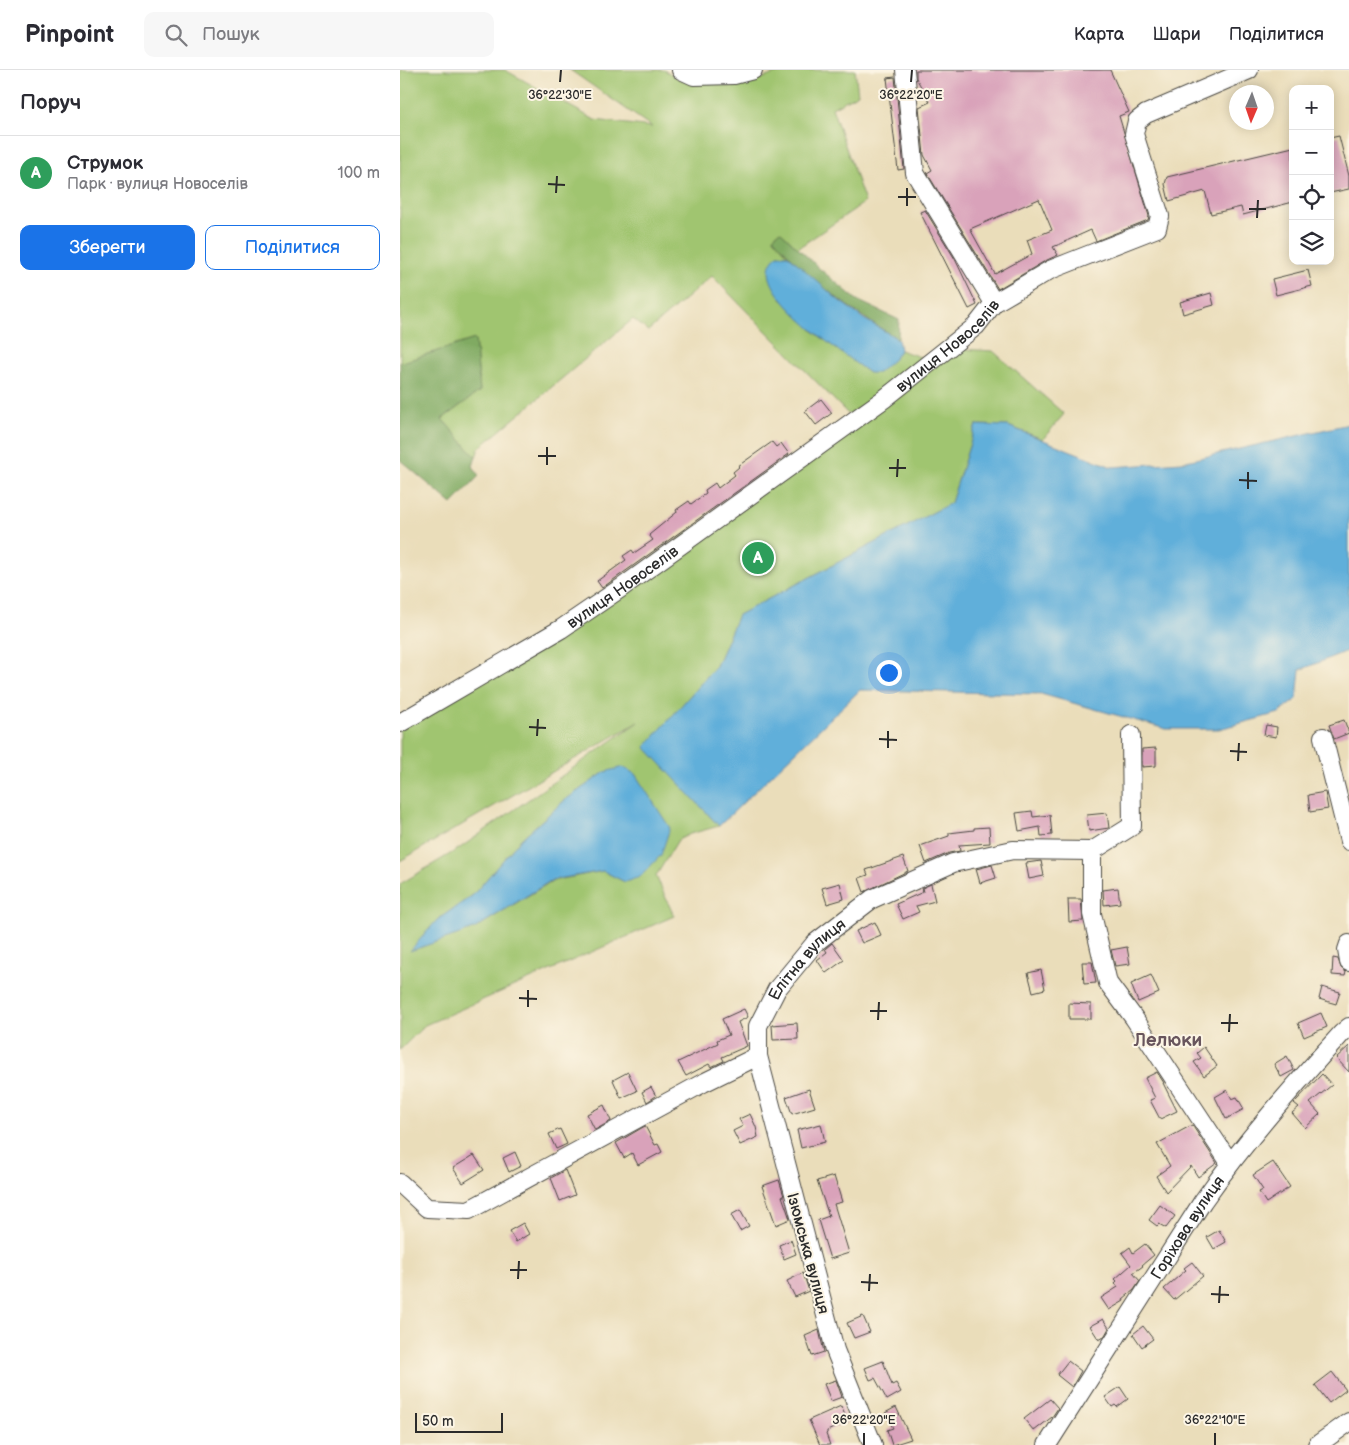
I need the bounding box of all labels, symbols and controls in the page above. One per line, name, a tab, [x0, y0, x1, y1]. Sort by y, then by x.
search box	[144, 12, 494, 57]
text: Pinpoint	[25, 20, 114, 49]
icon: search	[162, 21, 190, 49]
text: Пошук	[202, 23, 260, 46]
text: Карта	[1074, 24, 1124, 45]
text: Шари	[1152, 24, 1201, 45]
text: Поділитися	[1229, 24, 1324, 45]
north arrow	[1229, 85, 1274, 130]
map controls	[1289, 85, 1334, 265]
button: +	[1289, 85, 1334, 130]
text: 36°22'30"E	[528, 88, 592, 103]
text: 36°22'20"E	[879, 88, 943, 103]
text: Поруч	[20, 90, 81, 115]
button: −	[1289, 130, 1334, 175]
text: Струмок	[67, 152, 143, 175]
text: A	[31, 164, 41, 183]
text: 100 m	[337, 164, 380, 183]
text: Парк · вулиця Новоселів	[67, 175, 248, 194]
button: locate	[1289, 175, 1334, 220]
button: layers	[1289, 220, 1334, 265]
button: Зберегти	[20, 225, 195, 270]
button: Поділитися	[205, 225, 380, 270]
street label: вулиця Новоселів	[893, 296, 1004, 397]
pin: A	[742, 539, 774, 577]
street label: вулиця Новоселів	[564, 542, 683, 633]
your location	[876, 660, 902, 686]
street label: Елітна вулиця	[765, 915, 850, 1004]
district label: Лелюки	[1133, 1029, 1202, 1052]
street label: Горіхова вулиця	[1147, 1172, 1229, 1283]
street label: Ізюмська вулиця	[782, 1191, 833, 1316]
scale bar	[415, 1410, 502, 1433]
text: 50 m	[422, 1413, 454, 1430]
text: 36°22'20"E	[832, 1413, 896, 1428]
text: 36°22'10"E	[1185, 1413, 1246, 1428]

